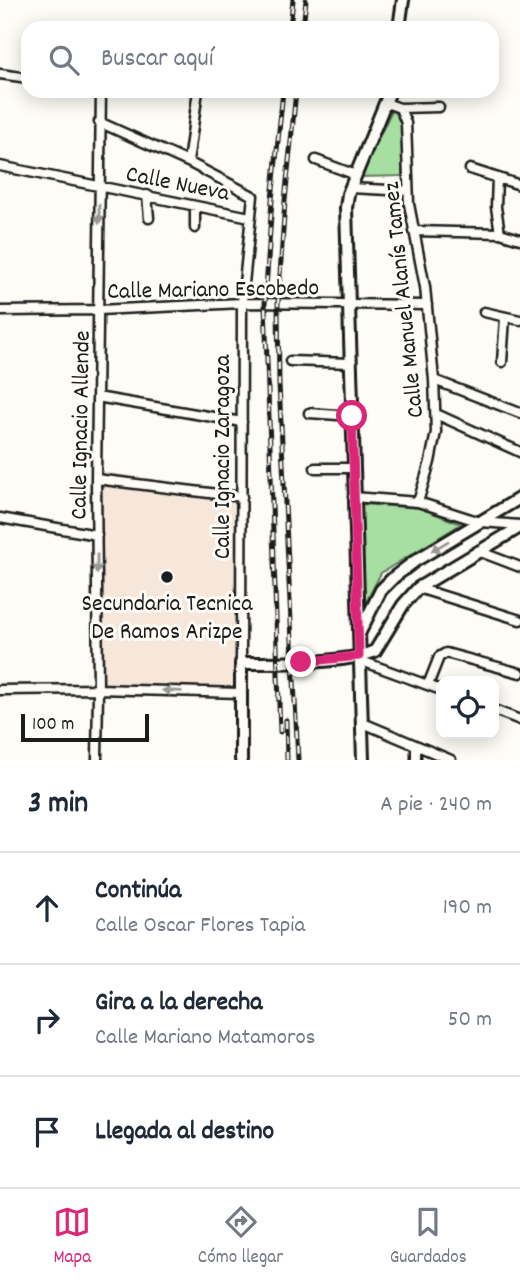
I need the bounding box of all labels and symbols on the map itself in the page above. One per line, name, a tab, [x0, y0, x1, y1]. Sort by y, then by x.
street label: Calle Nueva	[123, 158, 233, 212]
street label: Calle Manuel Alanís Tamez	[376, 180, 434, 419]
one-way arrow	[93, 204, 105, 226]
street label: Calle Mariano Escobedo	[107, 272, 319, 310]
street label: Calle Ignacio Allende	[63, 330, 101, 520]
street label: Calle Ignacio Zaragoza	[207, 354, 241, 559]
route start	[336, 400, 367, 431]
one-way arrow	[431, 539, 450, 552]
one-way arrow	[91, 554, 103, 576]
marker: Secundaria Tecnica De Ramos Arizpe	[159, 569, 175, 585]
place label: Secundaria Tecnica De Ramos Arizpe	[82, 588, 253, 650]
route end	[285, 646, 316, 677]
one-way arrow	[161, 686, 183, 697]
scale bar	[21, 711, 149, 743]

